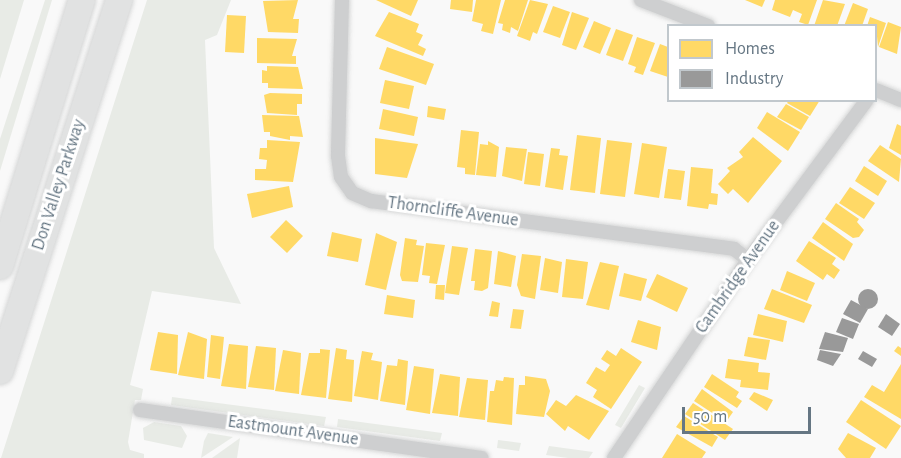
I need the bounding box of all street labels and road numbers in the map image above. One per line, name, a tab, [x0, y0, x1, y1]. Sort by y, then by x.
street label: Don Valley Parkway	[28, 117, 90, 253]
street label: Thorncliffe Avenue	[386, 192, 520, 232]
street label: Cambridge Avenue	[691, 216, 785, 338]
street label: Eastmount Avenue	[226, 411, 360, 451]

